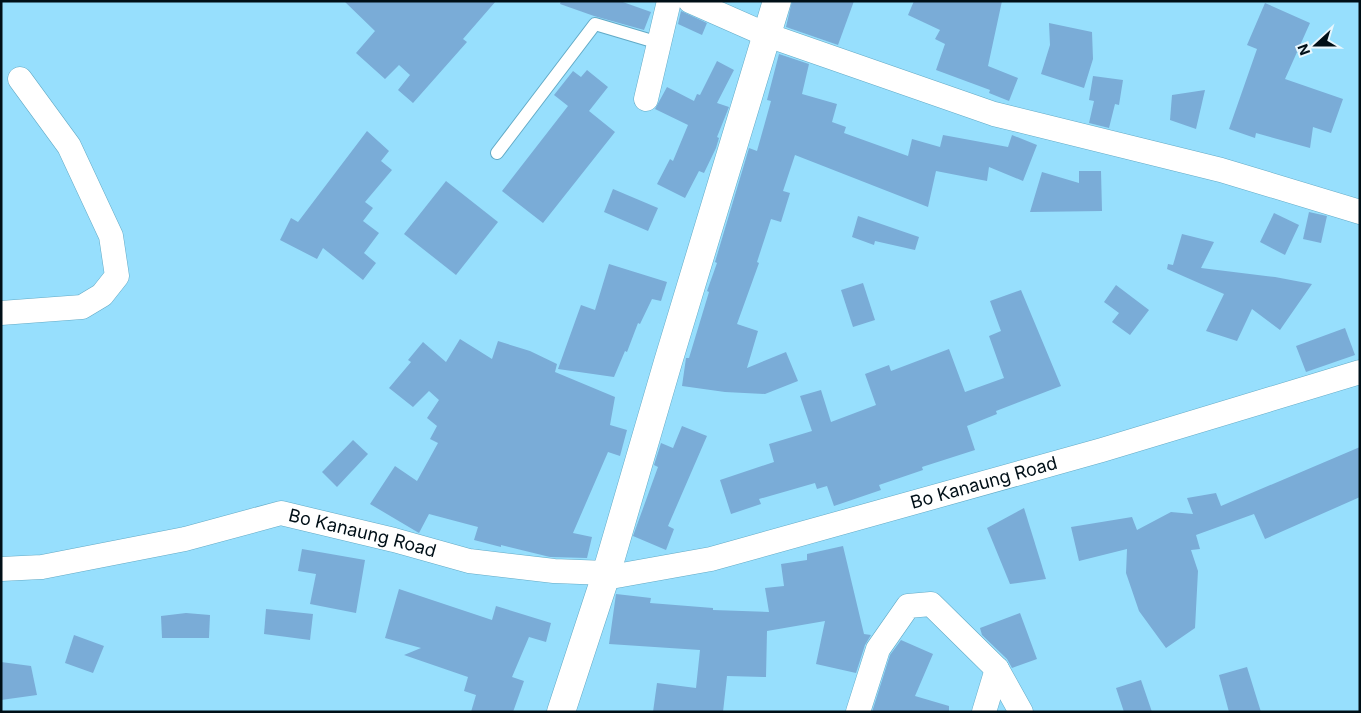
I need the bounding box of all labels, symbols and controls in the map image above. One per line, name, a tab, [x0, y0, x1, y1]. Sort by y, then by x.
north arrow	[1291, 20, 1341, 70]
text: N	[1294, 42, 1313, 58]
street label: Bo Kanaung Road	[908, 452, 1060, 513]
street label: Bo Kanaung Road	[287, 504, 439, 561]

